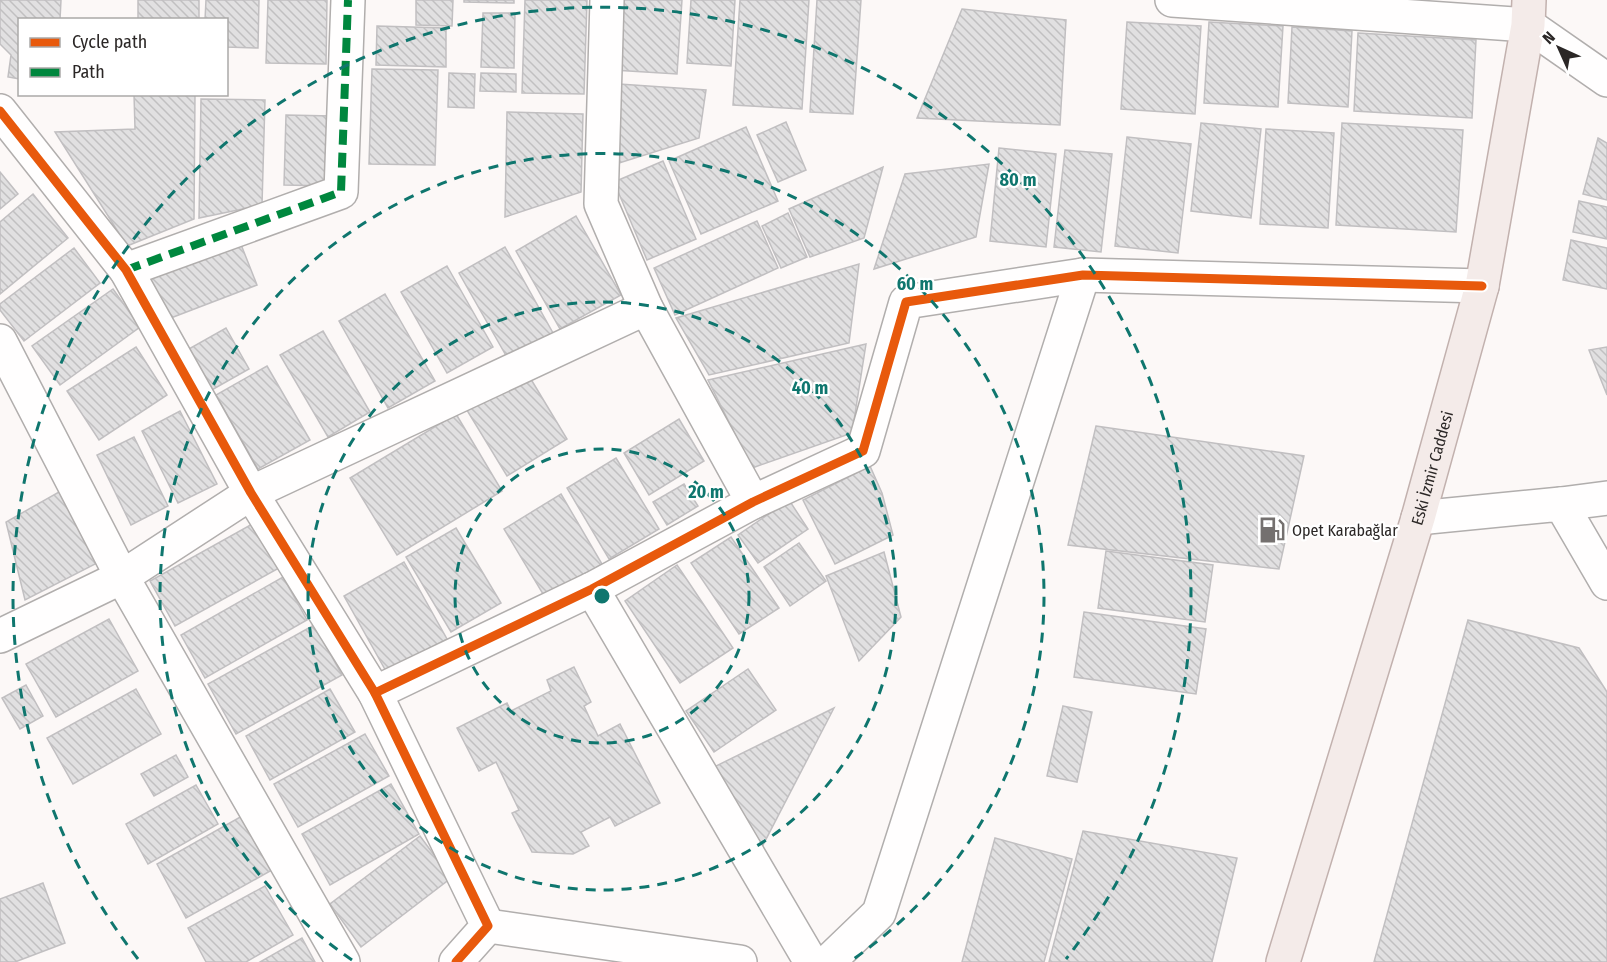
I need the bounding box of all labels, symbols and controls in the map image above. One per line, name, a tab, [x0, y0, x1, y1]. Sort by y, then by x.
legend	[18, 18, 228, 96]
north arrow	[1529, 18, 1589, 78]
text: N	[1539, 28, 1559, 48]
text: Cycle path	[72, 31, 147, 53]
text: Path	[72, 61, 105, 83]
text: 80 m	[1000, 169, 1036, 191]
text: 60 m	[897, 273, 933, 295]
text: 40 m	[792, 377, 828, 399]
street label: Eski İzmir Caddesi	[1407, 409, 1457, 527]
text: 20 m	[687, 481, 724, 503]
fuel station icon: Opet Karabağlar	[1257, 515, 1287, 545]
place label: Opet Karabağlar	[1292, 521, 1398, 540]
centre of rings	[592, 586, 612, 606]

